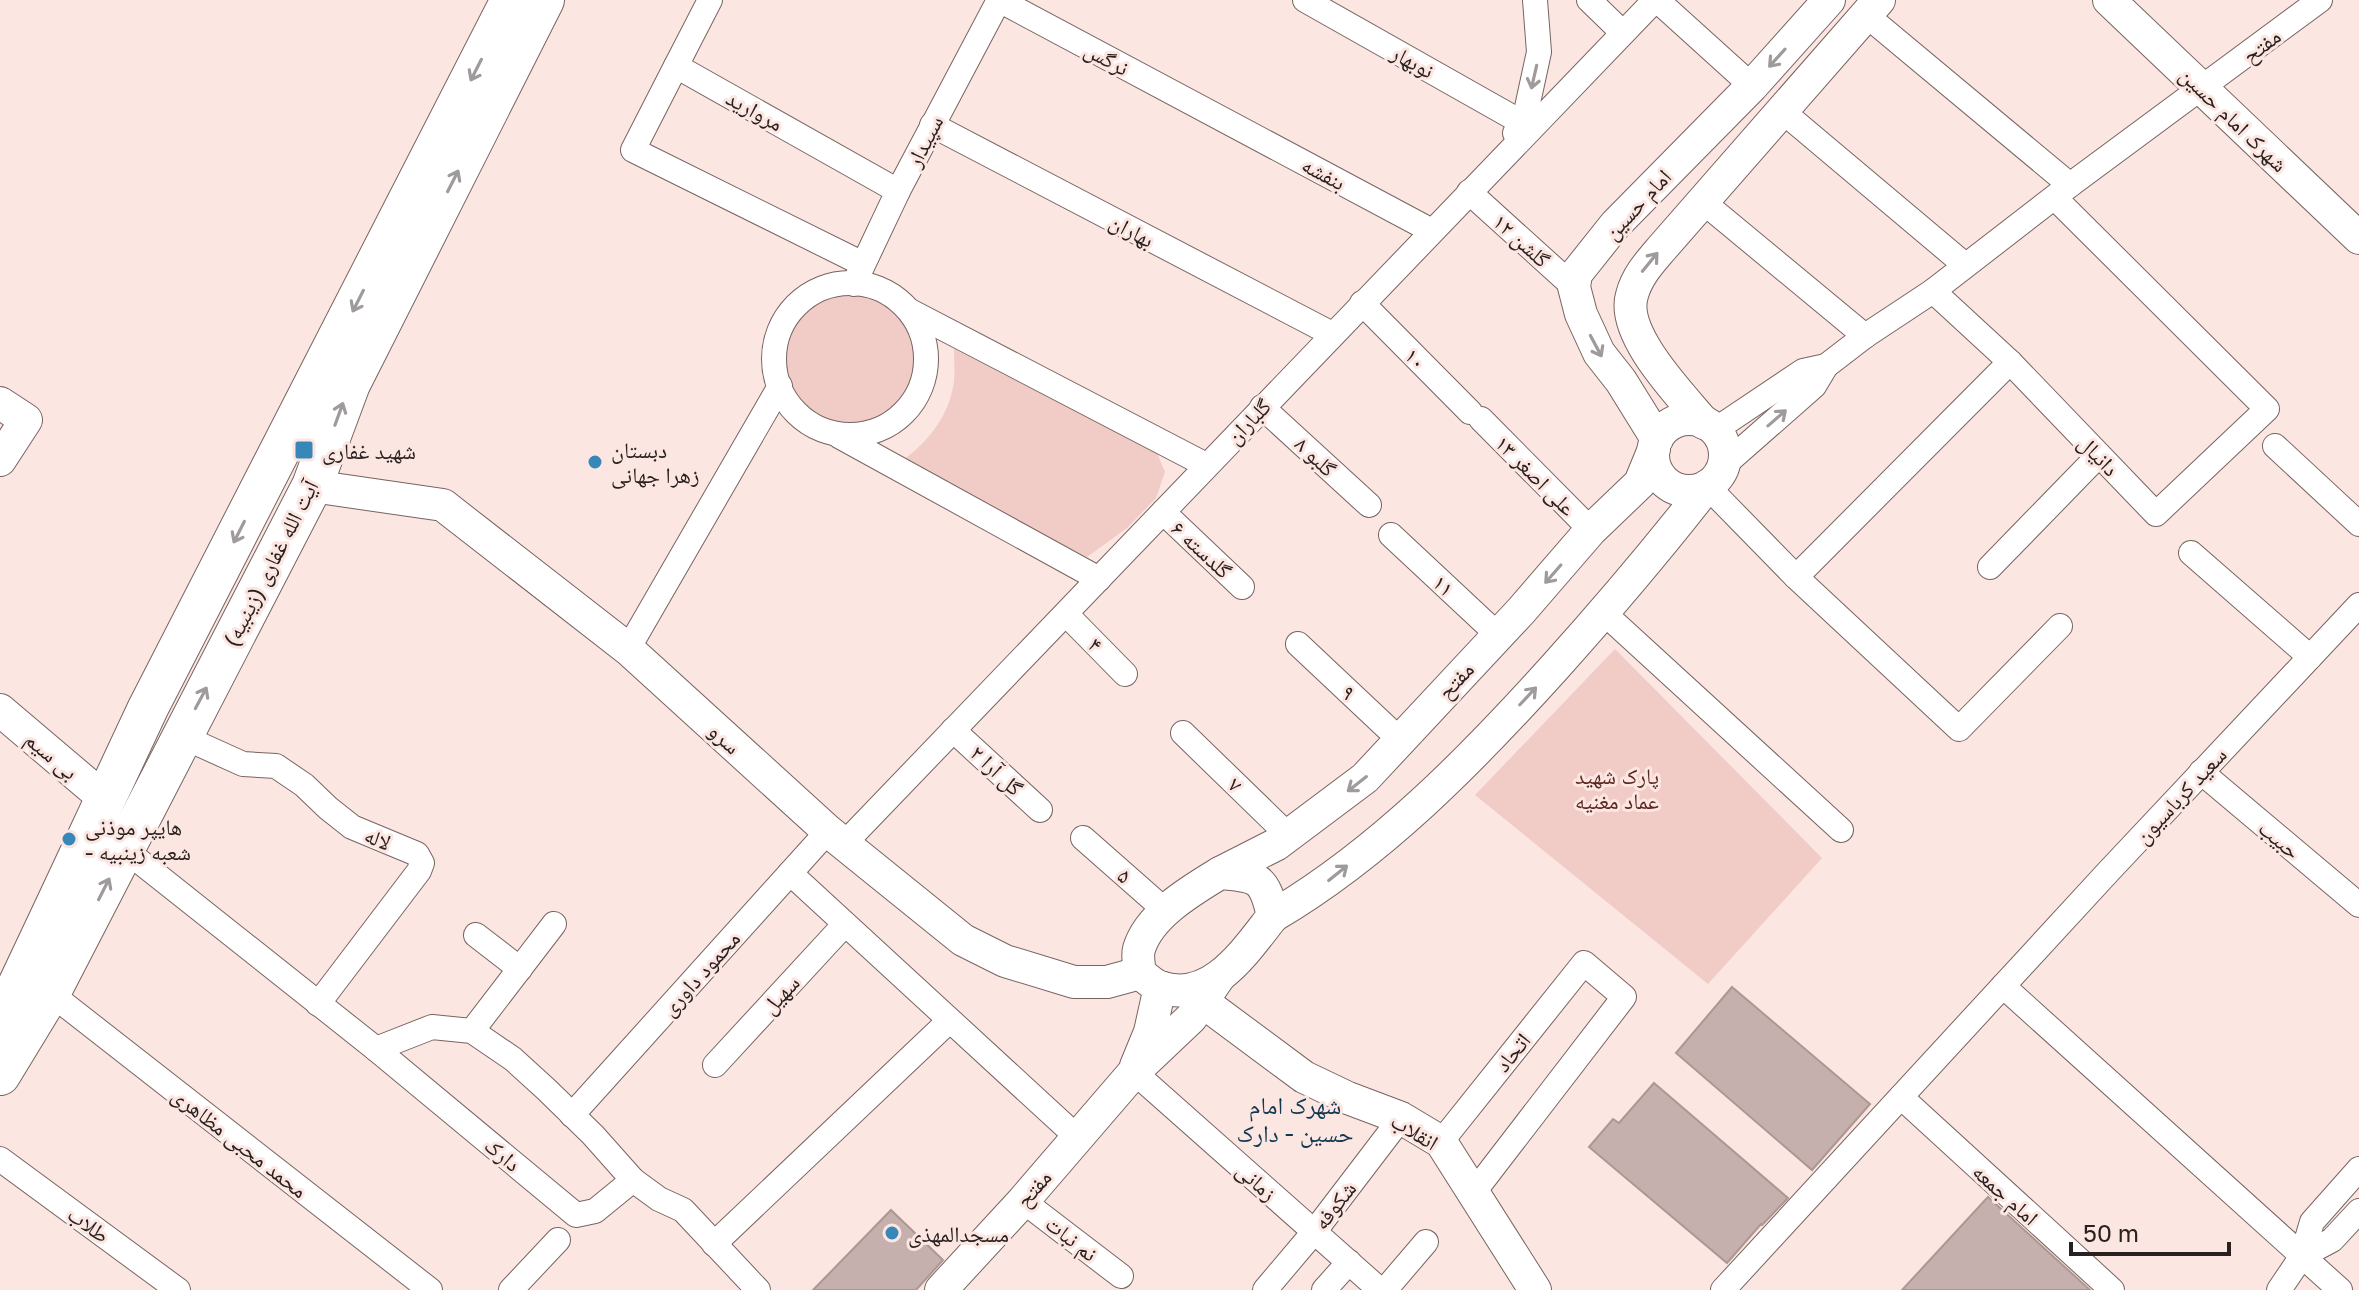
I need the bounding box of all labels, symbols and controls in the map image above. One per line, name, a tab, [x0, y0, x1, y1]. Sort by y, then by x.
street label: مفتح	[2236, 22, 2286, 69]
street label: نرگس	[1080, 35, 1134, 82]
street label: نوبهار	[1386, 38, 1439, 84]
one-way arrow	[1768, 48, 1787, 68]
one-way arrow	[468, 57, 483, 81]
street label: شهرک امام حسین	[2173, 61, 2294, 179]
one-way arrow	[1526, 64, 1541, 89]
street label: مروارید	[722, 83, 788, 137]
street label: سپیدار	[899, 111, 949, 173]
street label: بنفشه	[1298, 150, 1350, 196]
street label: امام حسین	[1598, 163, 1678, 246]
one-way arrow	[445, 169, 461, 193]
street label: بهاران	[1105, 207, 1159, 254]
street label: گلشن ۱۲	[1487, 207, 1556, 273]
one-way arrow	[1642, 252, 1659, 273]
one-way arrow	[350, 289, 365, 313]
one-way arrow	[1589, 334, 1605, 357]
street label: ۱۰	[1399, 341, 1433, 375]
street label: گلباران	[1220, 393, 1277, 450]
one-way arrow	[333, 402, 347, 427]
one-way arrow	[1767, 409, 1787, 427]
street label: علی اصغر ۱۳	[1489, 429, 1582, 522]
street label: دانیال	[2072, 429, 2125, 482]
street label: گلبو ۸	[1290, 430, 1342, 482]
place label: دبستان زهرا جهانی	[611, 436, 699, 489]
place label: شهید غفاری	[322, 437, 416, 465]
marker: شهید غفاری	[293, 439, 315, 461]
marker: دبستان زهرا جهانی	[586, 453, 604, 471]
street label: آیت الله غفاری (زینبیه)	[216, 475, 325, 651]
street label: گلدسته ۶	[1166, 514, 1238, 584]
one-way arrow	[231, 520, 247, 544]
one-way arrow	[1544, 563, 1562, 583]
street label: ۱۱	[1428, 568, 1460, 602]
street label: ۴	[1083, 631, 1109, 657]
street label: مفتح	[1431, 656, 1480, 705]
street label: ۹	[1336, 679, 1362, 705]
one-way arrow	[1519, 686, 1538, 706]
one-way arrow	[193, 687, 209, 710]
street label: سرو	[703, 717, 747, 759]
street label: بی سیم	[19, 725, 84, 786]
street label: گل آرا ۲	[964, 739, 1029, 802]
street label: سعید کرباسیون	[2128, 741, 2232, 850]
park label: پارک شهید عماد مغنیه	[1575, 762, 1659, 814]
street label: ۷	[1223, 771, 1249, 797]
one-way arrow	[1347, 775, 1368, 792]
place label: هایپر موذنی - شعبه زینبیه	[85, 813, 191, 865]
street label: حبیب	[2254, 814, 2306, 864]
street label: لاله	[361, 820, 395, 856]
marker: هایپر موذنی - شعبه زینبیه	[60, 830, 78, 848]
street label: ۵	[1112, 862, 1138, 888]
one-way arrow	[1327, 864, 1348, 882]
one-way arrow	[96, 877, 112, 901]
street label: محمود داوری	[655, 925, 746, 1022]
street label: سهیل	[755, 969, 806, 1020]
street label: اتحاد	[1488, 1027, 1536, 1077]
street label: محمد محبی مظاهری	[166, 1081, 313, 1204]
district label: شهرک امام حسین - دارک	[1236, 1090, 1354, 1148]
street label: انقلاب	[1387, 1106, 1443, 1156]
street label: دارک	[479, 1131, 527, 1177]
street label: زمانی	[1230, 1156, 1283, 1207]
street label: امام جمعه	[1966, 1157, 2044, 1232]
street label: مفتح	[1009, 1164, 1057, 1213]
street label: شکوفه	[1307, 1175, 1361, 1235]
street label: طلاب	[63, 1200, 115, 1248]
scale bar	[2071, 1206, 2229, 1256]
street label: نم نبات	[1040, 1209, 1103, 1268]
text: 50 m	[2083, 1218, 2139, 1247]
place label: مسجدالمهذی	[908, 1220, 1009, 1248]
marker: مسجدالمهذی	[883, 1224, 901, 1242]

